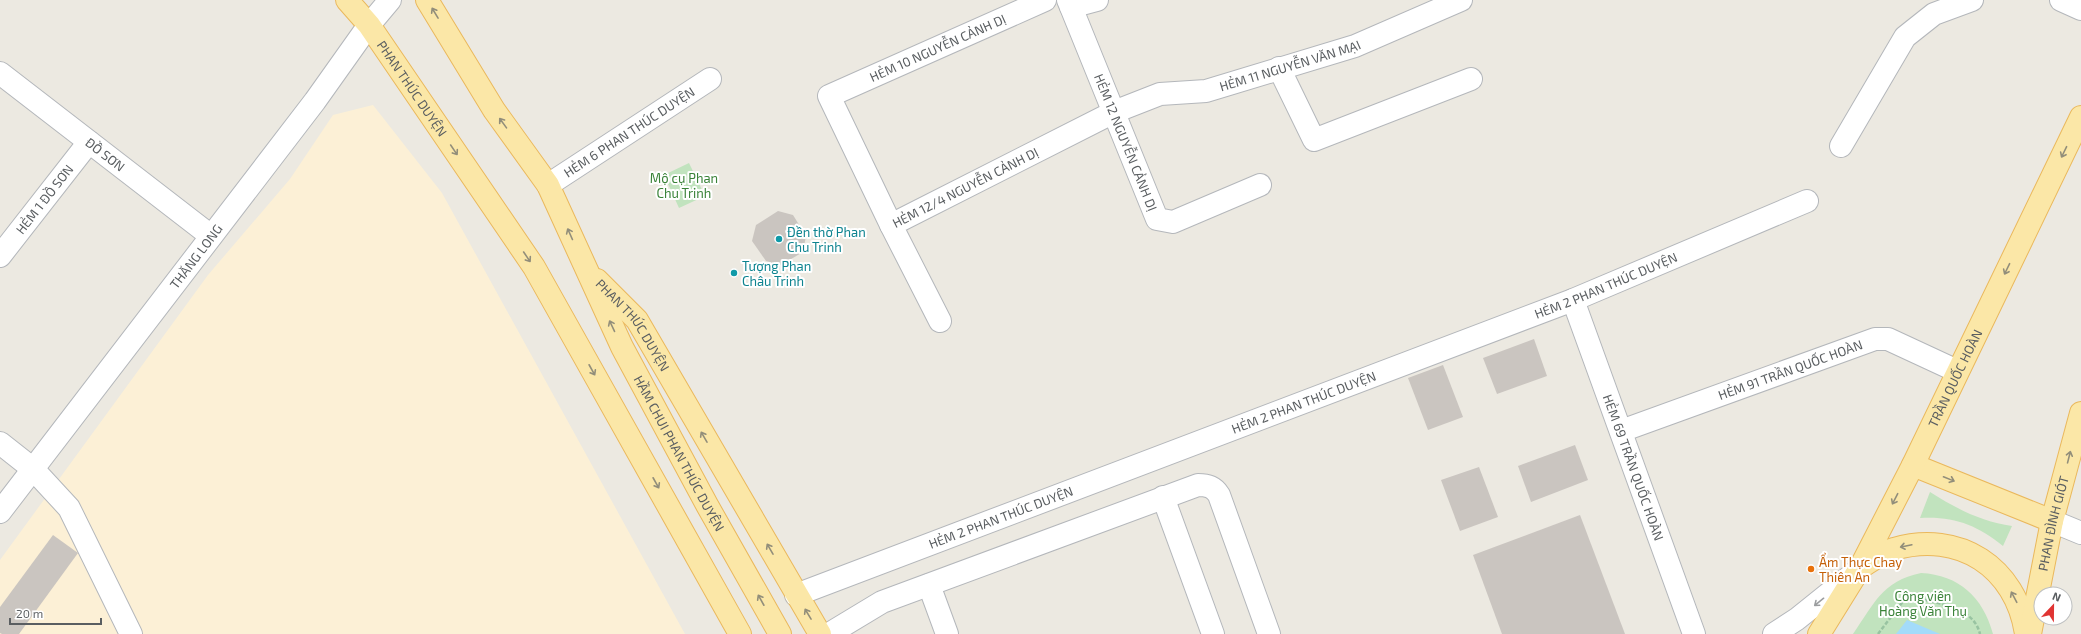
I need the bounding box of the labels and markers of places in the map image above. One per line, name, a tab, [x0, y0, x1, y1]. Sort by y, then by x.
place label: Đền thờ Phan Chu Trinh	[787, 224, 866, 255]
marker: Đền thờ Phan Chu Trinh	[774, 234, 784, 244]
place label: Tượng Phan Châu Trinh	[742, 258, 811, 289]
marker: Tượng Phan Châu Trinh	[729, 268, 739, 278]
place label: Ẩm Thực Chay Thiên An	[1819, 552, 1902, 585]
marker: Ẩm Thực Chay Thiên An	[1806, 564, 1816, 574]

